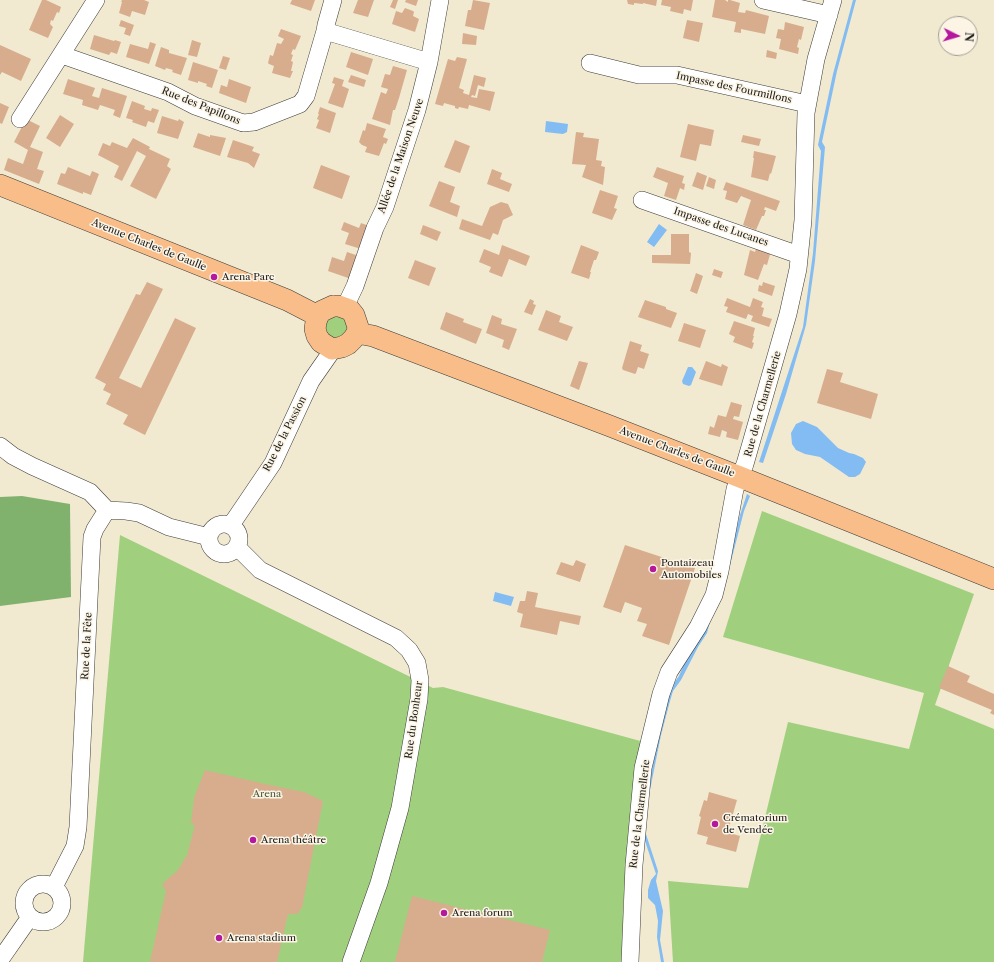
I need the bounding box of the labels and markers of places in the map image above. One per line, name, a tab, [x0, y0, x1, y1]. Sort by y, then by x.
place label: Arena Parc	[222, 271, 274, 283]
marker: Arena Parc	[209, 272, 219, 282]
place label: Pontaizeau Automobiles	[661, 557, 722, 580]
marker: Pontaizeau Automobiles	[648, 564, 658, 574]
place label: Crématorium de Vendée	[723, 812, 787, 836]
marker: Crématorium de Vendée	[710, 819, 720, 829]
place label: Arena théâtre	[261, 834, 326, 846]
marker: Arena théâtre	[248, 835, 258, 845]
place label: Arena forum	[452, 907, 513, 919]
marker: Arena forum	[439, 908, 449, 918]
place label: Arena stadium	[227, 932, 296, 944]
marker: Arena stadium	[214, 933, 224, 943]

